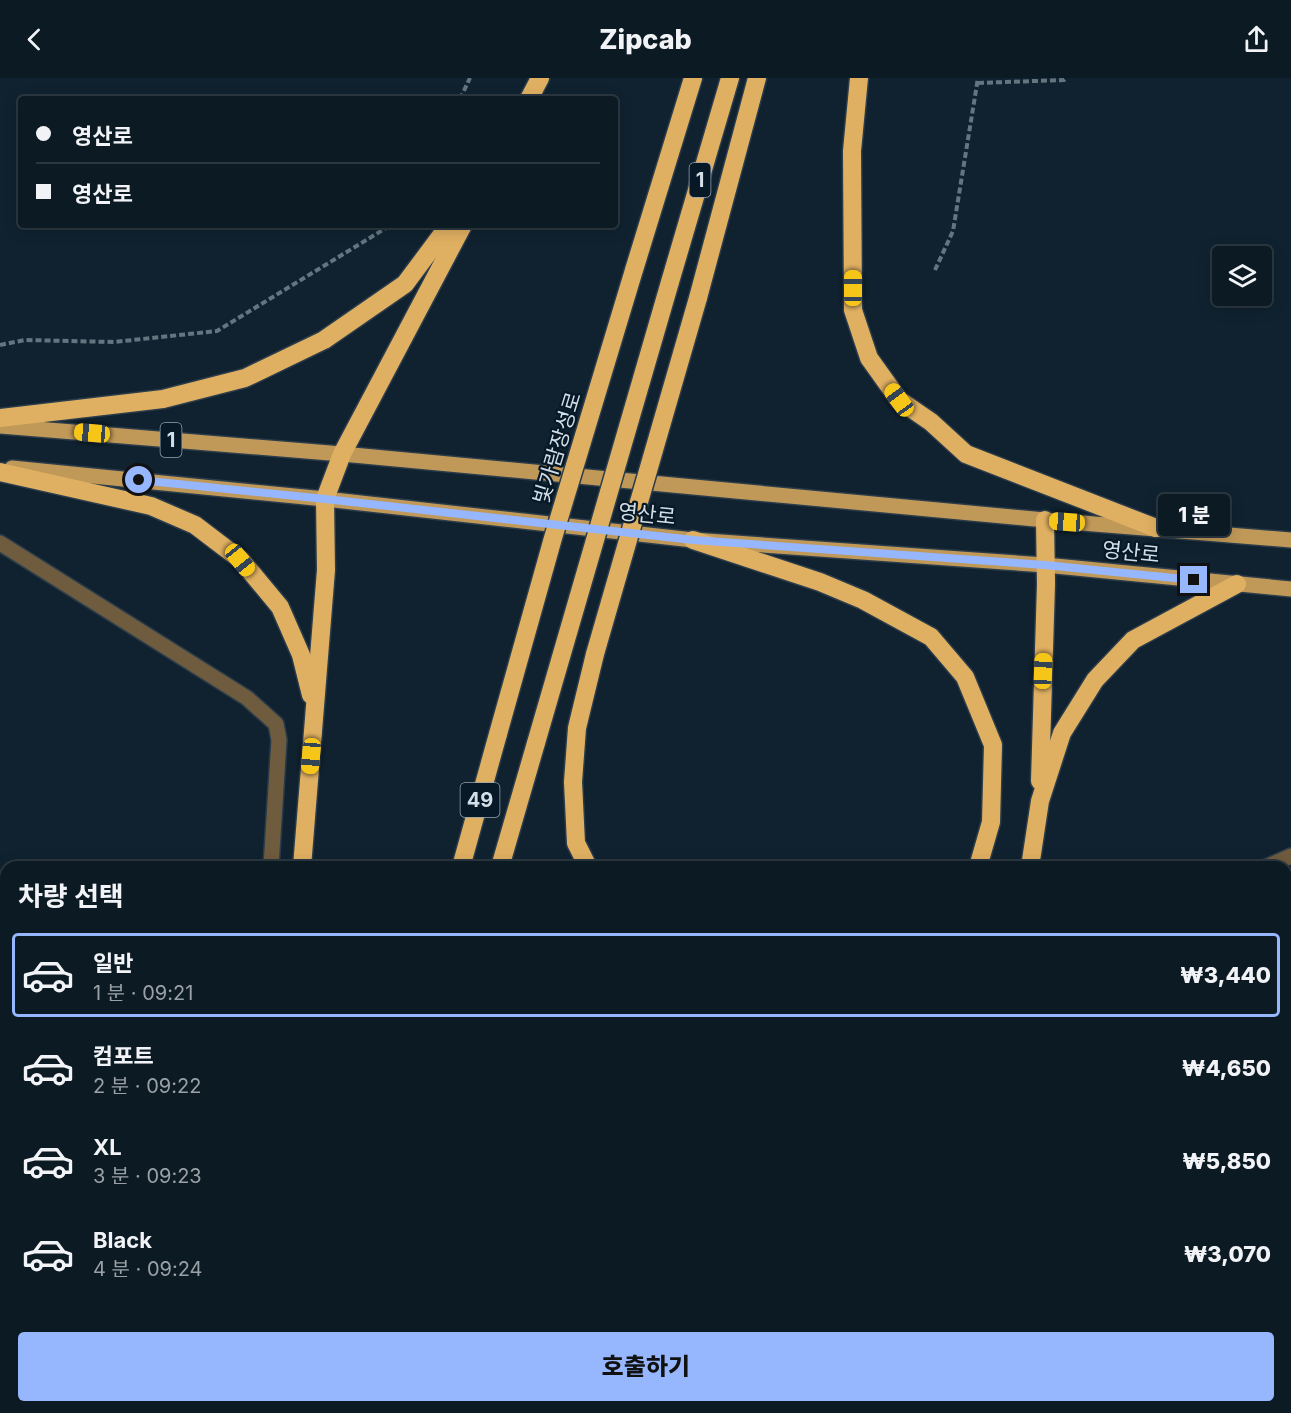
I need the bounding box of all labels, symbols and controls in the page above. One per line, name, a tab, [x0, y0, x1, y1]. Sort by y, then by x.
icon: back	[18, 23, 51, 56]
text: Zipcab	[599, 23, 692, 56]
icon: share	[1240, 23, 1273, 56]
text: 영산로	[72, 123, 133, 149]
road number: 1	[690, 163, 710, 197]
text: 영산로	[72, 181, 133, 207]
map controls	[1212, 246, 1272, 306]
button: layers	[1212, 246, 1272, 306]
car	[844, 270, 862, 306]
car	[881, 380, 917, 420]
street label: 빛가람장성로	[528, 389, 586, 507]
car	[73, 422, 111, 444]
road number: 1	[160, 423, 182, 457]
route start	[125, 466, 152, 493]
callout: 1 분	[1158, 493, 1230, 535]
street label: 영산로	[617, 499, 677, 529]
text: 1 분	[1178, 503, 1210, 527]
car	[1048, 512, 1086, 532]
street label: 영산로	[1101, 537, 1161, 567]
car	[222, 540, 258, 580]
route end	[1180, 566, 1207, 593]
car	[1033, 653, 1053, 689]
car	[300, 737, 322, 775]
road number: 49	[460, 783, 500, 817]
text: 차량 선택	[18, 880, 124, 913]
icon: car	[21, 948, 75, 1002]
text: 일반	[93, 950, 133, 976]
text: ₩3,440	[1180, 962, 1271, 988]
text: 1 분 · 09:21	[93, 981, 193, 1005]
icon: car	[21, 1041, 75, 1095]
text: 컴포트	[93, 1043, 154, 1069]
text: ₩4,650	[1182, 1055, 1271, 1081]
text: 2 분 · 09:22	[93, 1074, 201, 1098]
icon: car	[21, 1134, 75, 1188]
text: XL	[93, 1134, 122, 1160]
text: ₩5,850	[1182, 1148, 1271, 1174]
text: 3 분 · 09:23	[93, 1164, 202, 1188]
icon: car	[21, 1227, 75, 1281]
text: Black	[93, 1227, 152, 1253]
text: ₩3,070	[1184, 1241, 1271, 1267]
text: 4 분 · 09:24	[93, 1257, 203, 1281]
button: 호출하기	[18, 1332, 1274, 1401]

